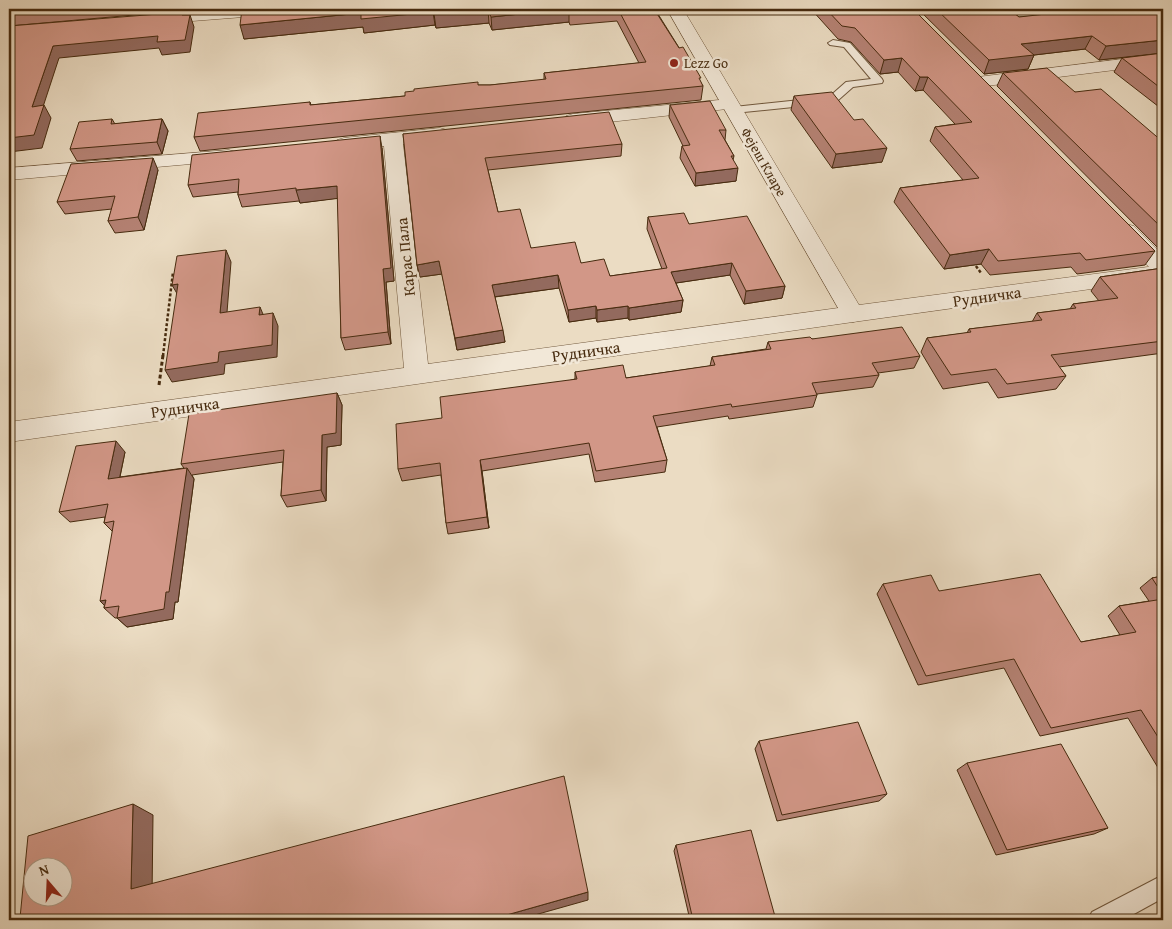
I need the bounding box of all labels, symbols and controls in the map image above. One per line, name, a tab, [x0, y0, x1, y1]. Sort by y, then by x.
place label: Lezz Go	[684, 53, 728, 73]
marker: Lezz Go	[668, 57, 680, 69]
street label: Фејеш Кларе	[736, 124, 792, 201]
street label: Карас Пала	[389, 216, 421, 297]
street label: Рудничка	[951, 279, 1023, 313]
street label: Рудничка	[550, 334, 622, 368]
street label: Рудничка	[149, 390, 221, 424]
north arrow	[22, 856, 72, 906]
text: N	[36, 859, 52, 881]

